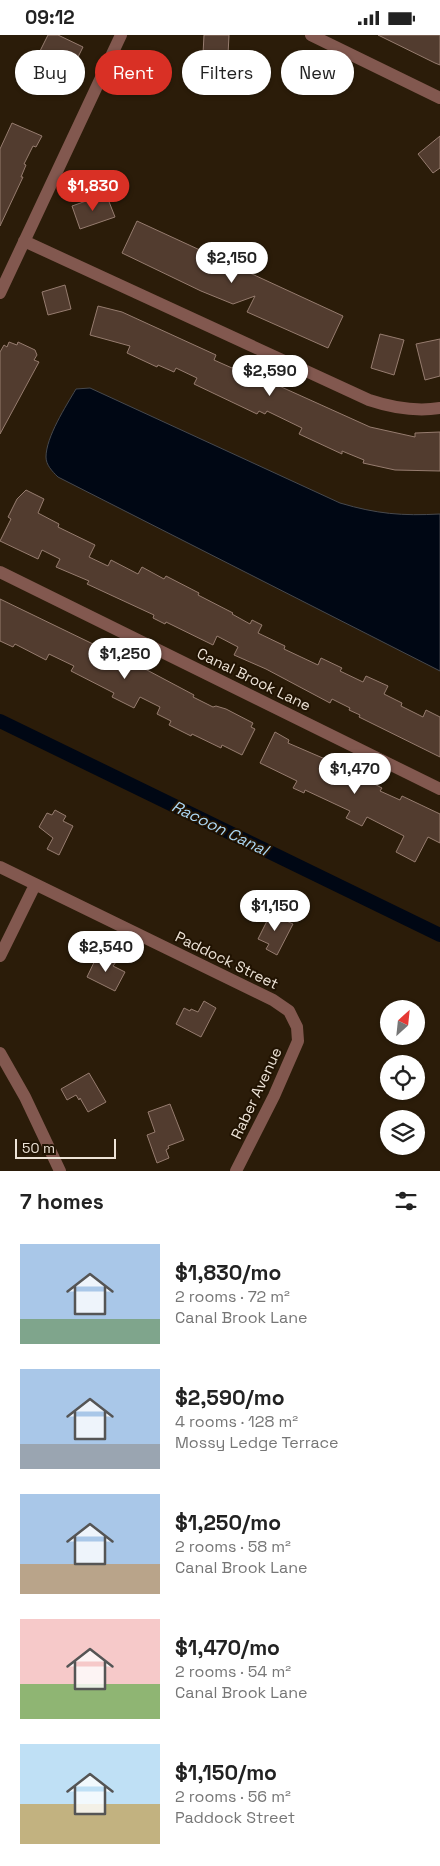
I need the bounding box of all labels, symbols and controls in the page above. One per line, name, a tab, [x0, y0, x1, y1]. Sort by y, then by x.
text: 09:12	[25, 5, 75, 30]
chip: Buy	[15, 50, 85, 95]
chip: Rent	[95, 50, 172, 95]
chip: Filters	[182, 50, 271, 95]
chip: New	[281, 50, 354, 95]
pin: $1,830	[52, 169, 134, 212]
text: $1,830	[67, 175, 119, 196]
pin: $2,150	[191, 241, 273, 284]
text: $2,150	[207, 247, 257, 268]
pin: $2,590	[229, 355, 311, 397]
text: $2,590	[243, 360, 297, 381]
pin: $1,250	[84, 637, 166, 680]
text: $1,250	[99, 643, 151, 664]
street label: Canal Brook Lane	[194, 643, 314, 715]
pin: $1,470	[314, 753, 396, 795]
text: $1,470	[330, 758, 380, 779]
water label: Racoon Canal	[168, 796, 274, 861]
pin: $1,150	[234, 889, 316, 932]
text: $1,150	[251, 895, 299, 916]
street label: Paddock Street	[172, 927, 282, 993]
pin: $2,540	[65, 931, 147, 973]
text: $2,540	[79, 936, 133, 957]
north arrow	[380, 1000, 425, 1045]
map controls	[380, 1000, 425, 1155]
street label: Raber Avenue	[226, 1044, 286, 1142]
button: locate	[380, 1055, 425, 1100]
button: layers	[380, 1110, 425, 1155]
scale bar	[15, 1136, 116, 1159]
text: 50 m	[22, 1139, 55, 1157]
icon: filters	[392, 1187, 420, 1215]
text: 7 homes	[20, 1188, 104, 1215]
text: $1,830/mo	[175, 1259, 281, 1286]
icon: home	[60, 1264, 120, 1324]
text: 2 rooms · 72 m²	[175, 1286, 290, 1307]
text: Canal Brook Lane	[175, 1307, 308, 1328]
text: $2,590/mo	[175, 1384, 285, 1411]
icon: home	[60, 1389, 120, 1449]
text: 4 rooms · 128 m²	[175, 1411, 298, 1432]
text: Mossy Ledge Terrace	[175, 1432, 339, 1453]
text: $1,250/mo	[175, 1509, 281, 1536]
icon: home	[60, 1514, 120, 1574]
text: 2 rooms · 58 m²	[175, 1536, 291, 1557]
text: Canal Brook Lane	[175, 1557, 308, 1578]
text: $1,470/mo	[175, 1634, 280, 1661]
icon: home	[60, 1639, 120, 1699]
text: 2 rooms · 54 m²	[175, 1661, 291, 1682]
text: Canal Brook Lane	[175, 1682, 308, 1703]
text: $1,150/mo	[175, 1759, 277, 1786]
icon: home	[60, 1764, 120, 1824]
text: 2 rooms · 56 m²	[175, 1786, 291, 1807]
text: Paddock Street	[175, 1807, 295, 1828]

